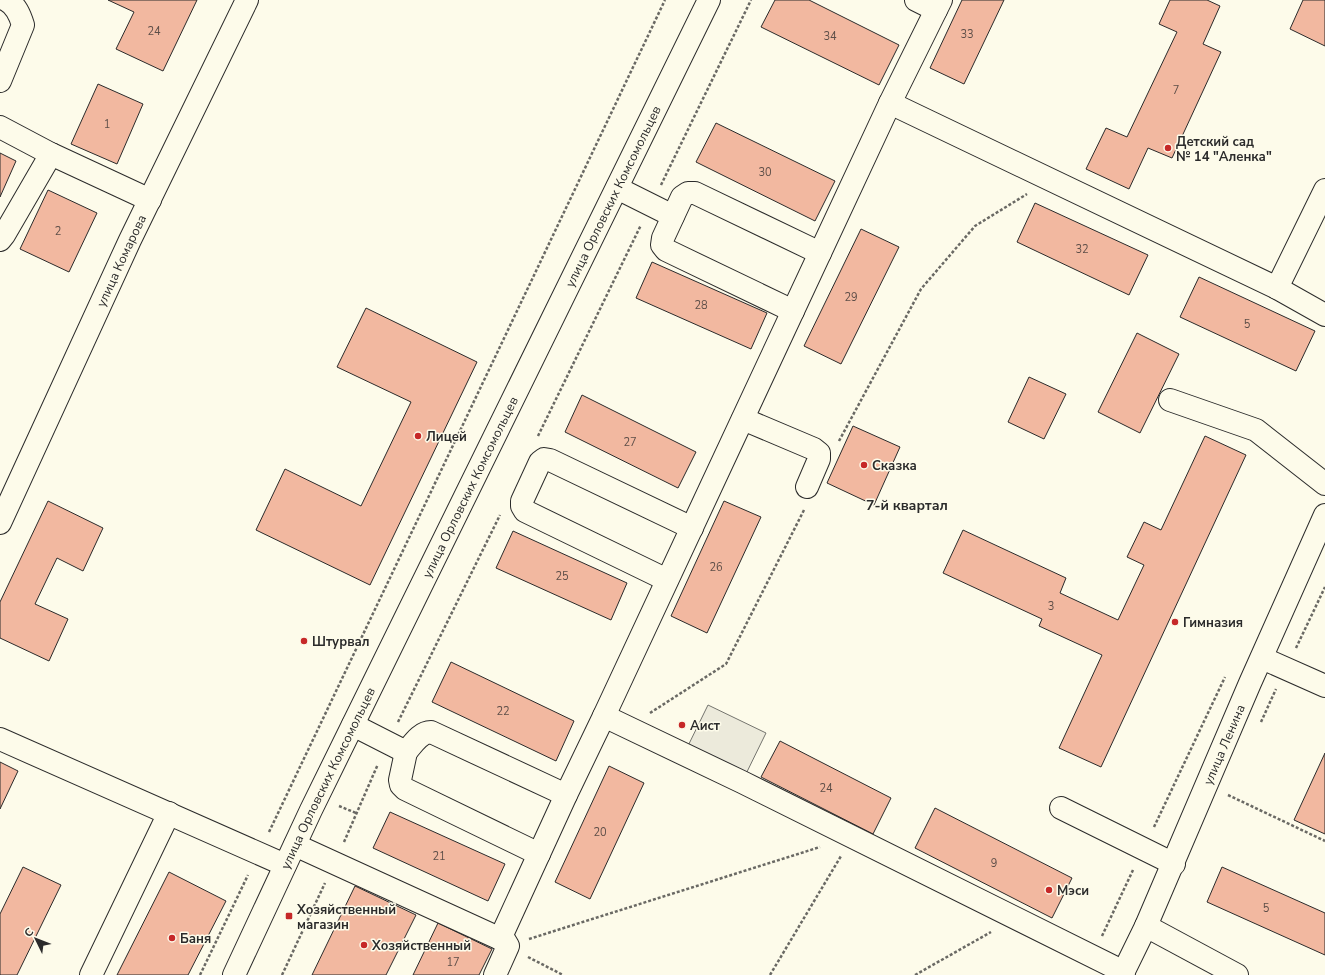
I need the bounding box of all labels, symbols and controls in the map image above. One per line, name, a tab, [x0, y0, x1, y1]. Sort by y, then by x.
house number: 24	[147, 24, 161, 39]
house number: 33	[960, 27, 974, 42]
house number: 34	[823, 29, 837, 44]
house number: 7	[1173, 83, 1179, 98]
street label: улица Орловских Комсомольцев	[561, 103, 666, 290]
house number: 1	[104, 117, 110, 132]
place label: Детский сад № 14 "Аленка"	[1176, 133, 1272, 166]
marker: Детский сад № 14 "Аленка"	[1163, 143, 1173, 153]
house number: 30	[758, 165, 772, 180]
street label: улица Комарова	[92, 212, 151, 310]
house number: 2	[55, 224, 61, 239]
house number: 32	[1075, 242, 1089, 257]
house number: 29	[844, 290, 858, 305]
house number: 28	[694, 298, 708, 313]
house number: 5	[1244, 317, 1251, 332]
street label: улица Орловских Комсомольцев	[418, 394, 523, 581]
place label: Лицей	[426, 428, 467, 446]
marker: Лицей	[413, 431, 423, 441]
house number: 27	[623, 435, 637, 450]
place label: Сказка	[872, 457, 917, 475]
marker: Сказка	[859, 460, 869, 470]
district label: 7-й квартал	[866, 496, 948, 515]
house number: 26	[709, 560, 723, 575]
house number: 25	[555, 569, 569, 584]
house number: 3	[1048, 599, 1054, 614]
place label: Гимназия	[1183, 614, 1243, 632]
marker: Гимназия	[1170, 617, 1180, 627]
place label: Штурвал	[312, 633, 370, 651]
marker: Штурвал	[299, 636, 309, 646]
street label: улица Орловских Комсомольцев	[277, 684, 380, 872]
street label: улица Ленина	[1199, 702, 1250, 788]
house number: 22	[496, 704, 510, 719]
place label: Аист	[690, 717, 721, 735]
marker: Аист	[677, 720, 687, 730]
house number: 24	[819, 781, 833, 796]
house number: 20	[593, 825, 607, 840]
house number: 21	[432, 849, 446, 864]
house number: 9	[991, 856, 997, 871]
place label: Мэси	[1057, 882, 1089, 900]
marker: Мэси	[1044, 885, 1054, 895]
place label: Хозяйственный магазин	[296, 901, 396, 934]
house number: 5	[1263, 901, 1270, 916]
marker: Хозяйственный магазин	[284, 911, 294, 921]
north arrow	[16, 919, 56, 959]
text: С	[21, 924, 37, 940]
place label: Баня	[180, 930, 211, 948]
marker: Баня	[167, 933, 177, 943]
place label: Хозяйственный	[371, 937, 471, 955]
marker: Хозяйственный	[359, 940, 369, 950]
house number: 17	[446, 955, 460, 970]

